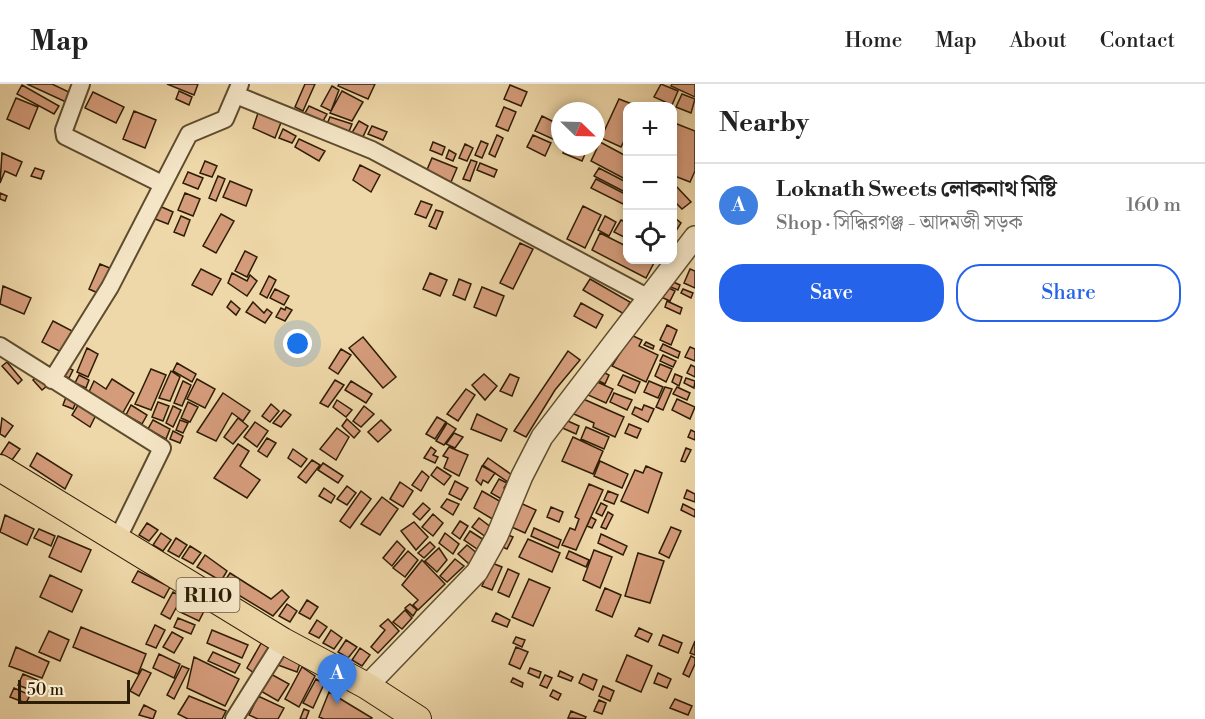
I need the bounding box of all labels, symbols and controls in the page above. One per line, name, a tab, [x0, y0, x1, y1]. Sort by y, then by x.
text: Map	[30, 24, 89, 59]
text: Home	[845, 28, 902, 54]
text: Map	[935, 28, 977, 54]
text: About	[1010, 28, 1067, 54]
text: Contact	[1100, 28, 1175, 54]
north arrow	[551, 102, 605, 156]
map controls	[623, 102, 677, 264]
button: +	[623, 102, 677, 156]
text: Nearby	[719, 107, 809, 139]
button: −	[623, 156, 677, 210]
text: Loknath Sweets লোকনাথ মিষ্টি	[776, 176, 1057, 203]
text: A	[731, 193, 746, 218]
text: 160 m	[1126, 193, 1181, 218]
button: locate	[623, 210, 677, 264]
text: Shop · সিদ্ধিরগঞ্জ - আদমজী সড়ক	[776, 211, 1023, 236]
button: Save	[719, 264, 944, 322]
button: Share	[956, 264, 1181, 322]
your location	[283, 329, 312, 358]
road number: R110	[176, 578, 240, 612]
pin: A	[318, 654, 356, 704]
scale bar	[18, 677, 130, 704]
text: 50 m	[27, 680, 64, 700]

